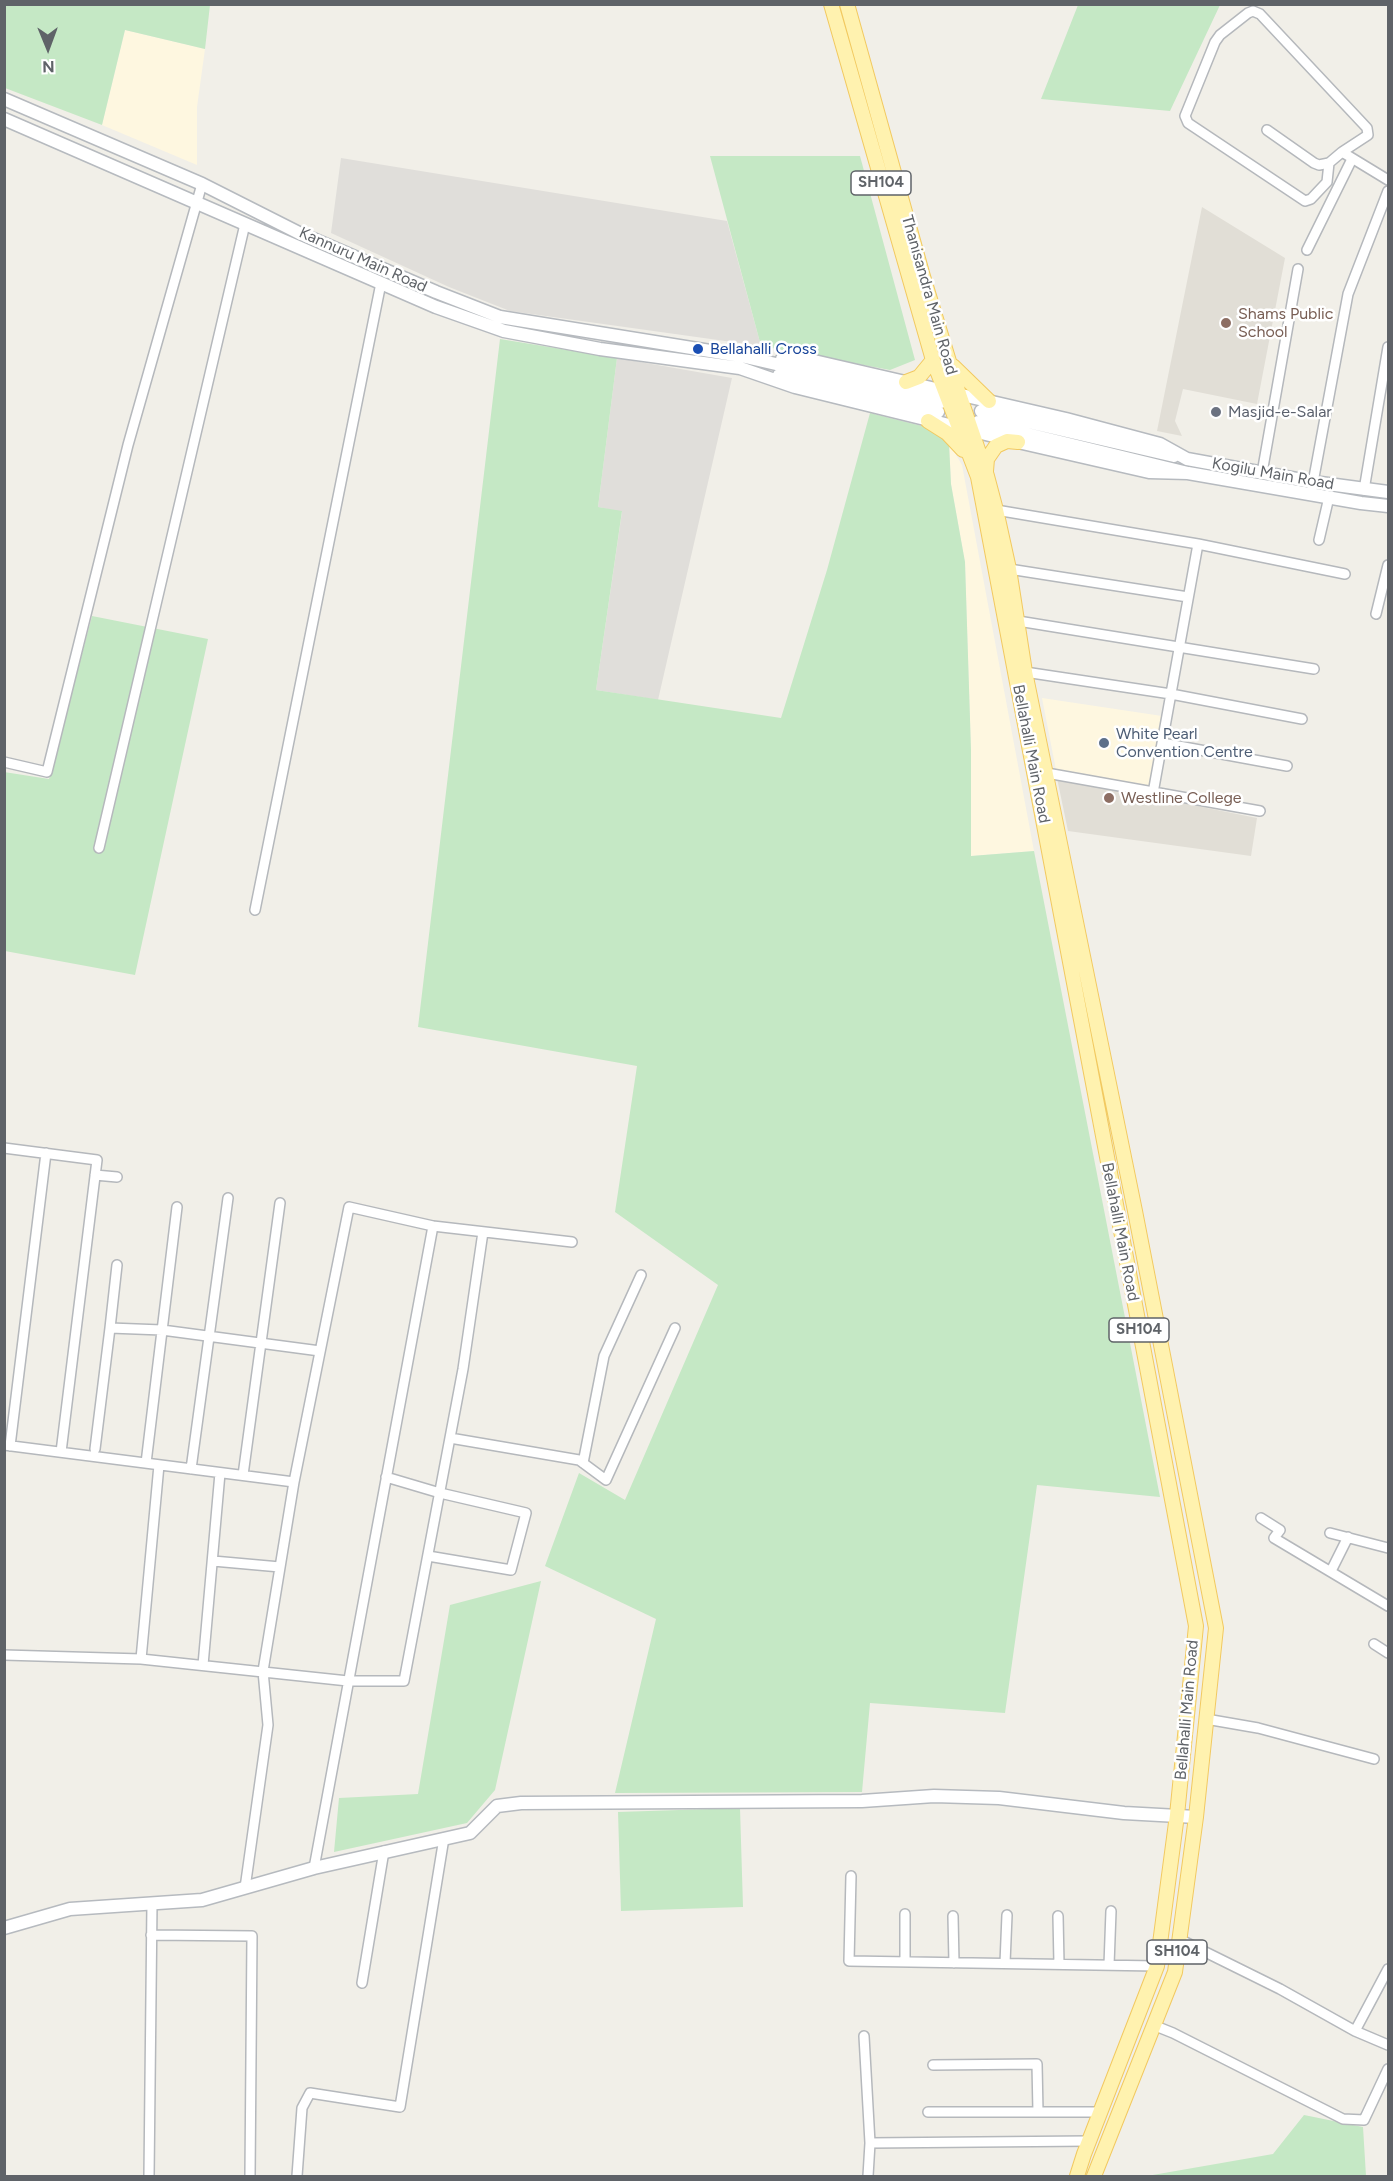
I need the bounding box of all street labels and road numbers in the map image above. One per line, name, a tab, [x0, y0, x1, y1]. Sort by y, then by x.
road number: SH104	[851, 171, 911, 195]
street label: Thanisandra Main Road	[897, 213, 961, 377]
street label: Kannuru Main Road	[296, 223, 430, 297]
street label: Kogilu Main Road	[1211, 454, 1335, 494]
street label: Bellahalli Main Road	[1008, 683, 1054, 825]
street label: Bellahalli Main Road	[1097, 1161, 1143, 1303]
road number: SH104	[1109, 1318, 1169, 1342]
street label: Bellahalli Main Road	[1171, 1639, 1203, 1781]
road number: SH104	[1147, 1940, 1207, 1964]

